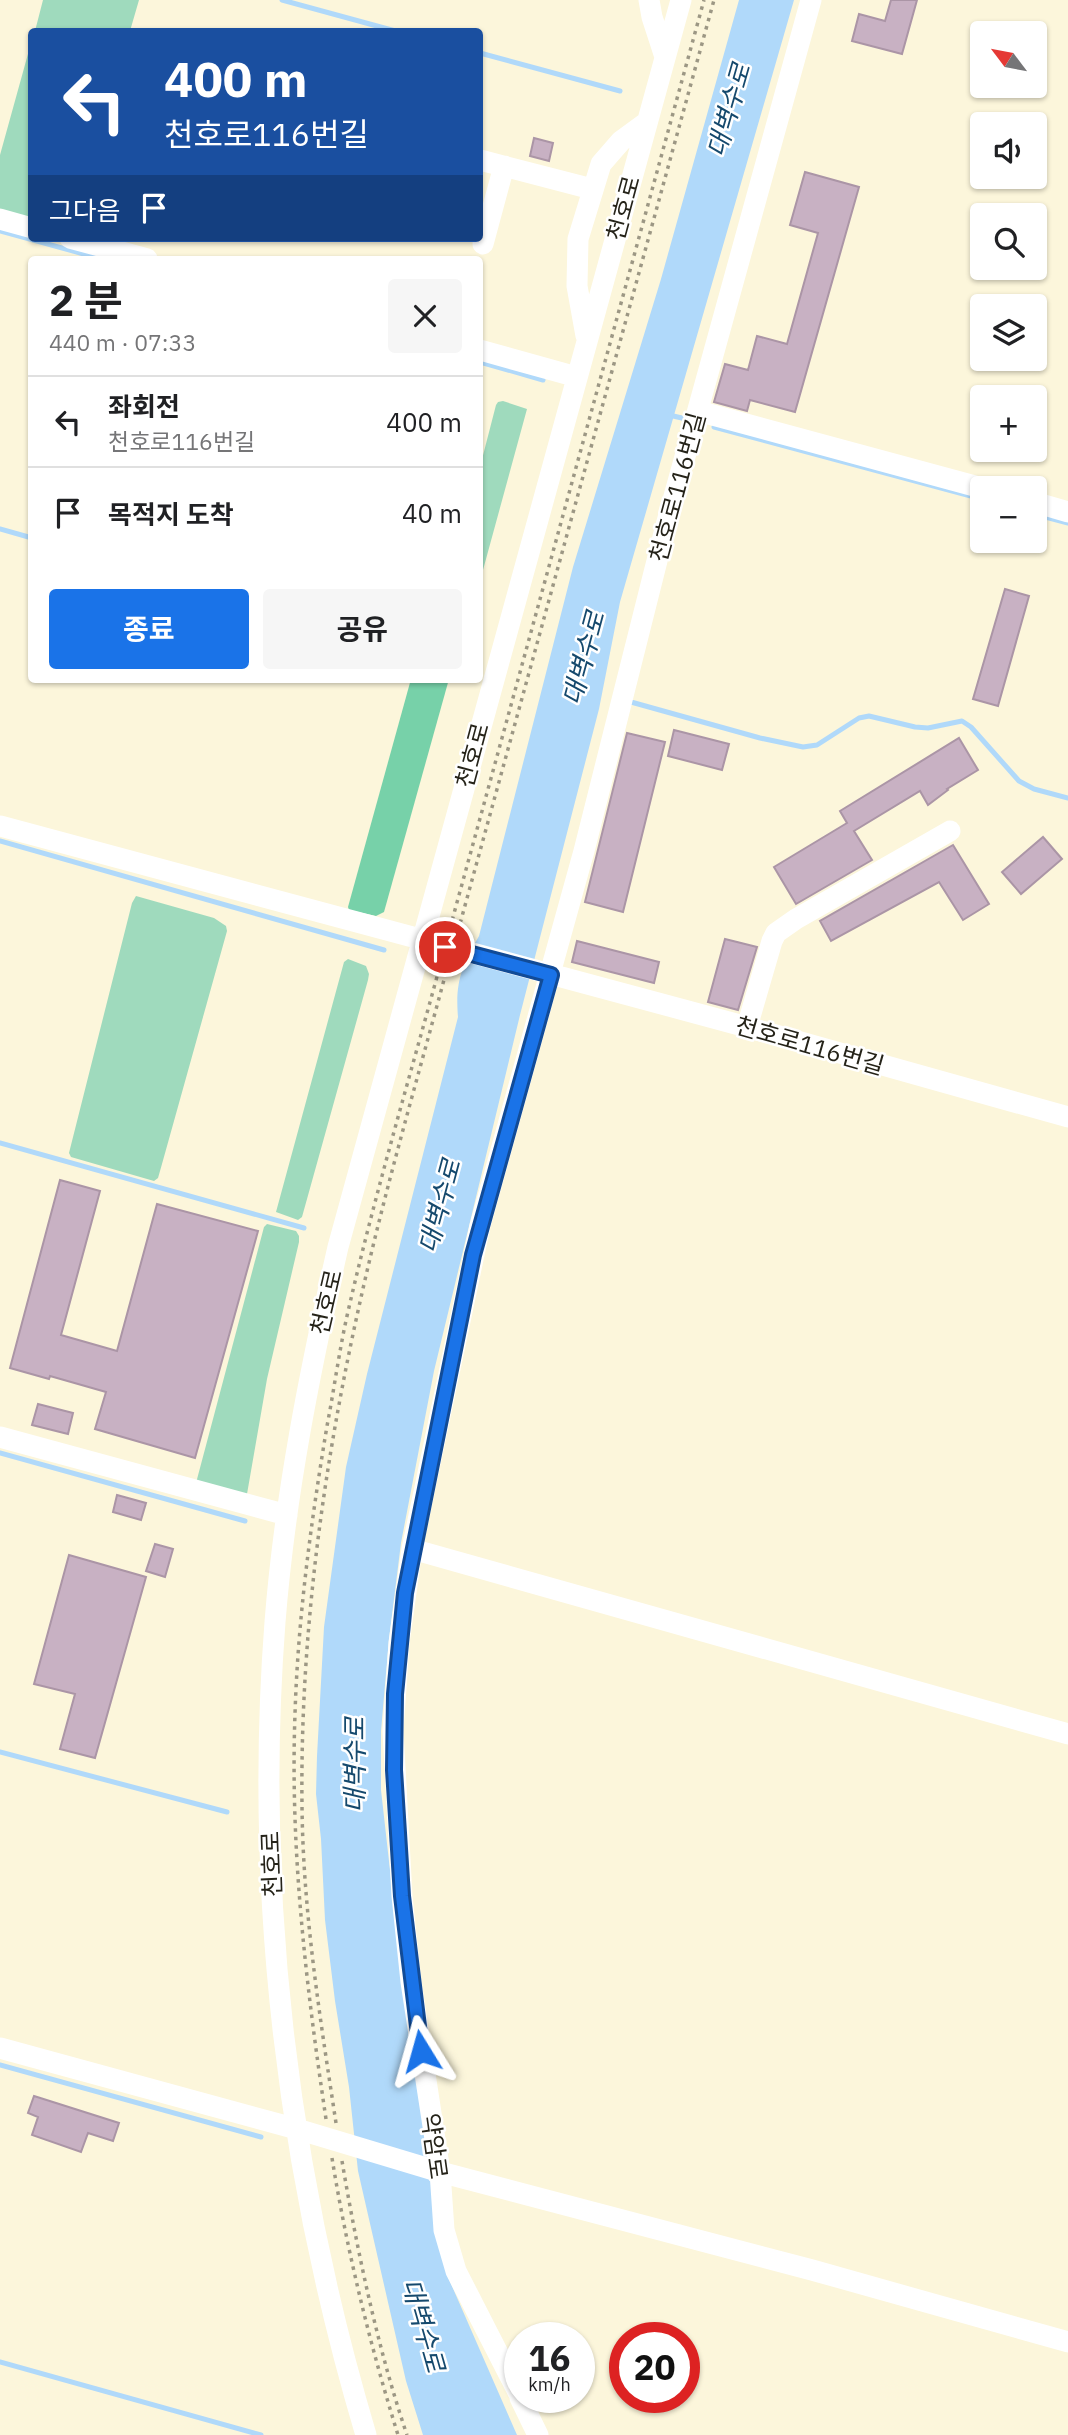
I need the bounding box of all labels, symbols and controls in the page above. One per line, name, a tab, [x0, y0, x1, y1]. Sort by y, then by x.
north arrow	[970, 21, 1046, 98]
map controls	[970, 21, 1047, 553]
text: 400 m	[164, 47, 308, 110]
icon: left	[49, 56, 140, 147]
water label: 대벽수로	[698, 58, 758, 161]
button: sound	[970, 112, 1047, 189]
text: 천호로116번길	[164, 113, 369, 155]
street label: 천호로	[599, 172, 647, 244]
icon: arrive	[135, 189, 173, 227]
text: 그다음	[49, 193, 121, 227]
button: search	[970, 203, 1047, 280]
text: 2 분	[49, 273, 123, 328]
button: close	[388, 279, 462, 353]
button: layers	[970, 294, 1047, 371]
text: 440 m · 07:33	[49, 327, 196, 357]
button: +	[970, 385, 1047, 462]
text: 좌회전	[108, 389, 180, 423]
icon: left	[49, 403, 87, 441]
text: 400 m	[386, 405, 462, 439]
street label: 천호로116번길	[642, 409, 712, 565]
text: 천호로116번길	[108, 426, 255, 456]
button: −	[970, 476, 1047, 553]
icon: arrive	[49, 494, 87, 532]
text: 40 m	[402, 496, 462, 530]
text: 목적지 도착	[108, 497, 234, 531]
button: 종료	[49, 589, 249, 669]
button: 공유	[263, 589, 462, 669]
water label: 대벽수로	[554, 606, 612, 709]
street label: 천호로	[448, 719, 496, 791]
pin	[415, 917, 475, 977]
icon: arrive	[426, 928, 464, 966]
street label: 천호로116번길	[732, 1008, 888, 1082]
water label: 대벽수로	[410, 1154, 468, 1257]
street label: 천호로	[303, 1266, 349, 1338]
water label: 대벽수로	[337, 1716, 371, 1813]
street label: 천호로	[254, 1830, 288, 1898]
position arrow	[384, 2014, 458, 2088]
street label: 약암로	[415, 2111, 455, 2181]
water label: 대벽수로	[394, 2274, 454, 2377]
speed limit sign: 20	[609, 2322, 700, 2413]
text: 16	[528, 2335, 571, 2381]
text: km/h	[528, 2373, 571, 2396]

